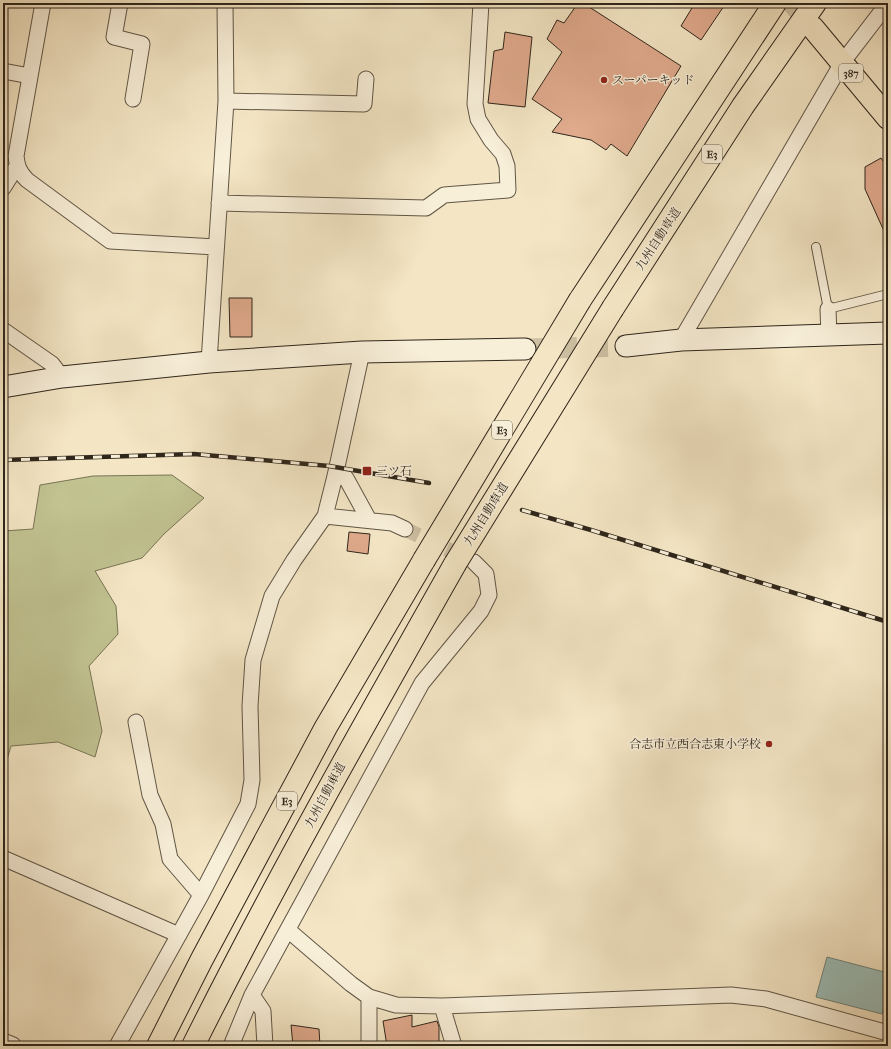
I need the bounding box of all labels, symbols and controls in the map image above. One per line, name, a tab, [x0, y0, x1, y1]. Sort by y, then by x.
road number: 387	[839, 64, 863, 82]
place label: スーパーキッド	[612, 73, 695, 87]
marker: スーパーキッド	[599, 75, 609, 85]
road number: E3	[702, 145, 722, 163]
street label: 九州自動車道	[633, 205, 683, 273]
road number: E3	[492, 421, 512, 439]
place label: 三ツ石	[376, 464, 412, 478]
marker: 三ツ石	[361, 465, 373, 477]
street label: 九州自動車道	[461, 480, 511, 548]
place label: 合志市立西合志東小学校	[629, 737, 761, 751]
marker: 合志市立西合志東小学校	[764, 739, 774, 749]
street label: 九州自動車道	[302, 760, 348, 830]
road number: E3	[277, 792, 297, 810]

